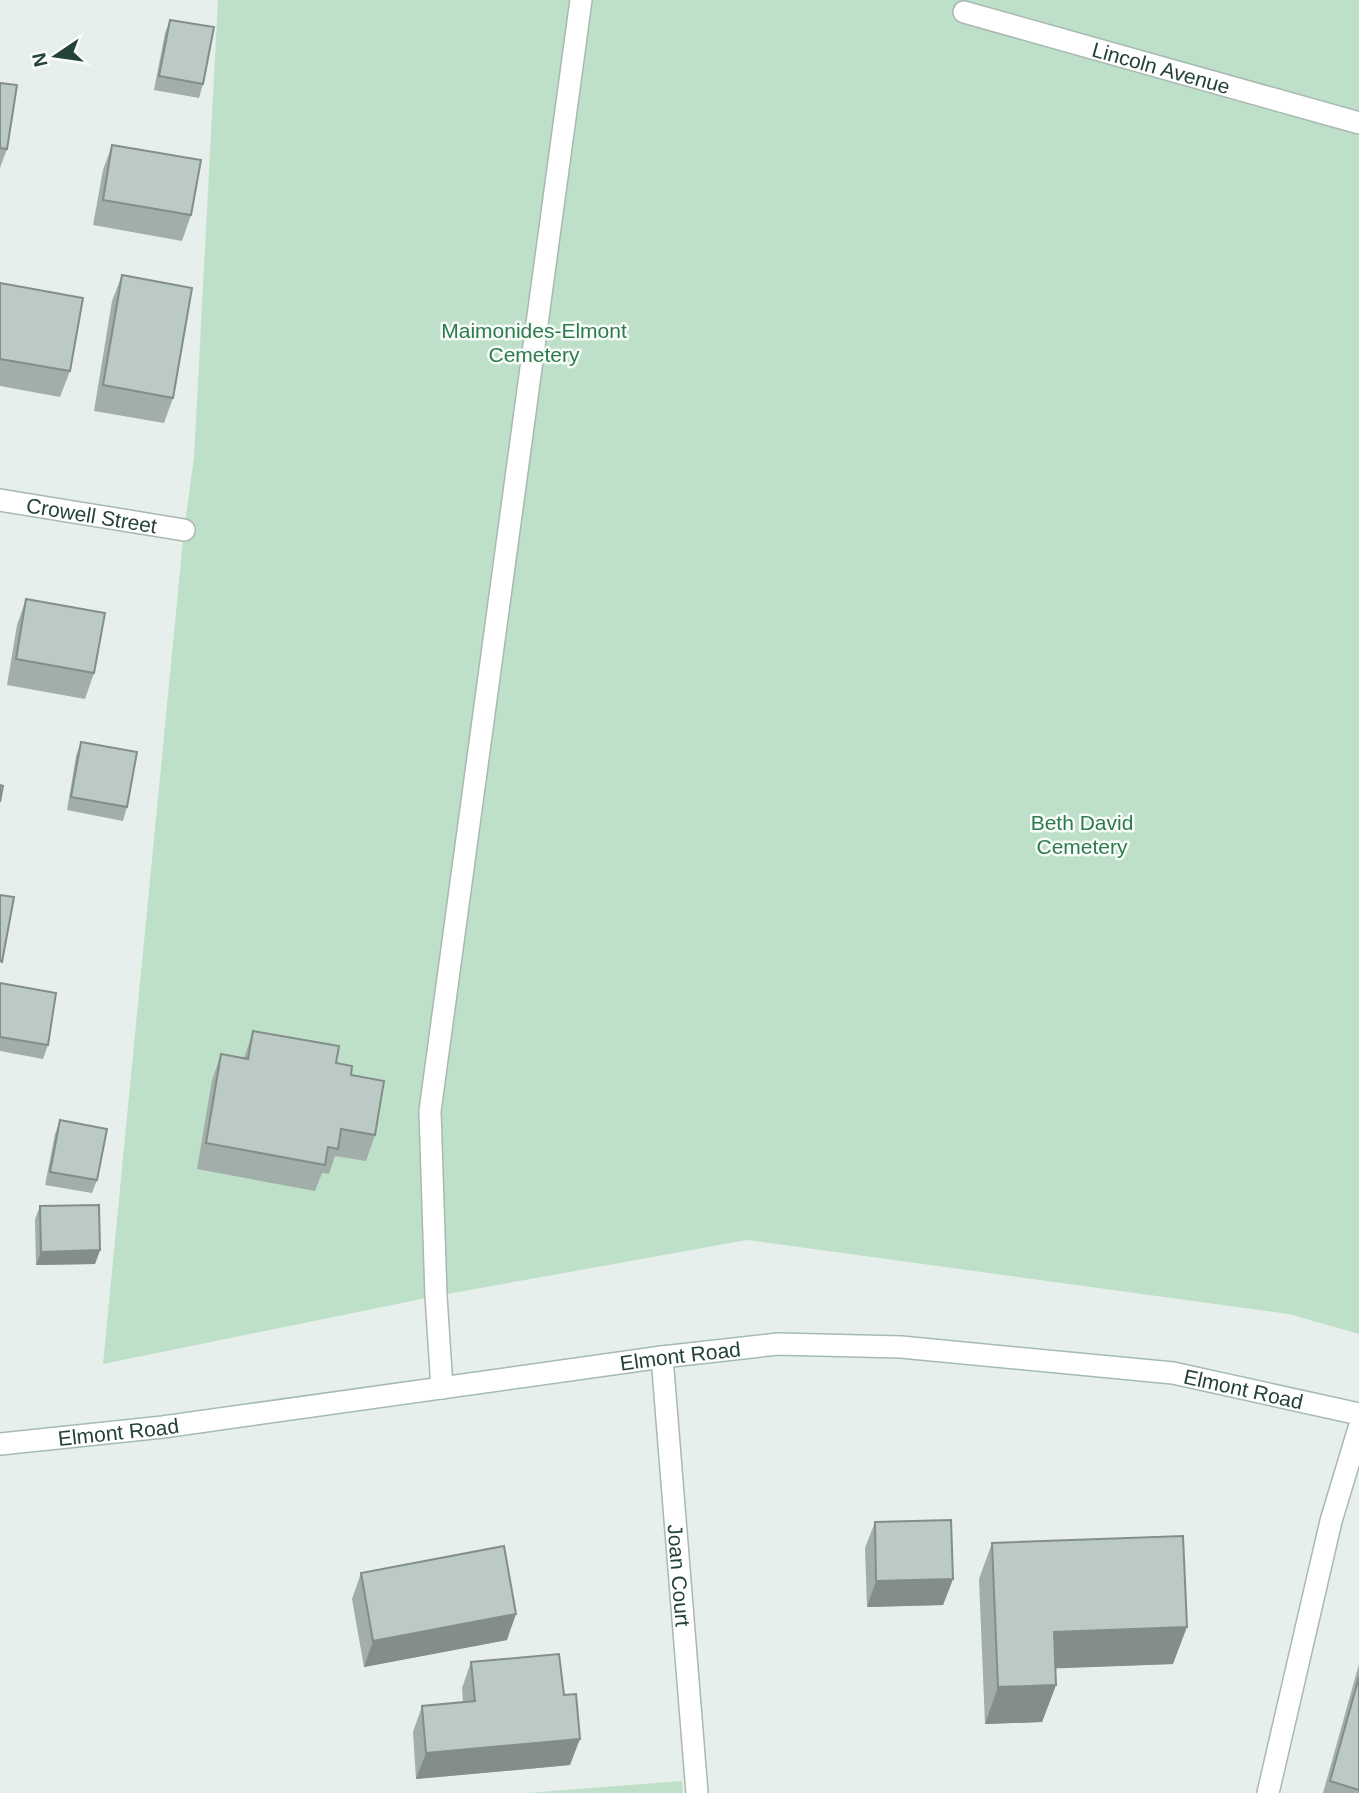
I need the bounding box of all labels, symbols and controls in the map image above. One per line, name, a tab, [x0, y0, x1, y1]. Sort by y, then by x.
north arrow	[21, 21, 91, 91]
street label: Lincoln Avenue	[1090, 37, 1233, 98]
text: N	[28, 51, 52, 69]
park label: Maimonides-Elmont Cemetery	[441, 319, 627, 366]
street label: Crowell Street	[25, 493, 159, 537]
park label: Beth David Cemetery	[1031, 811, 1133, 858]
street label: Elmont Road	[618, 1337, 742, 1374]
street label: Elmont Road	[1182, 1364, 1305, 1413]
street label: Elmont Road	[57, 1413, 180, 1449]
street label: Joan Court	[664, 1523, 695, 1628]

